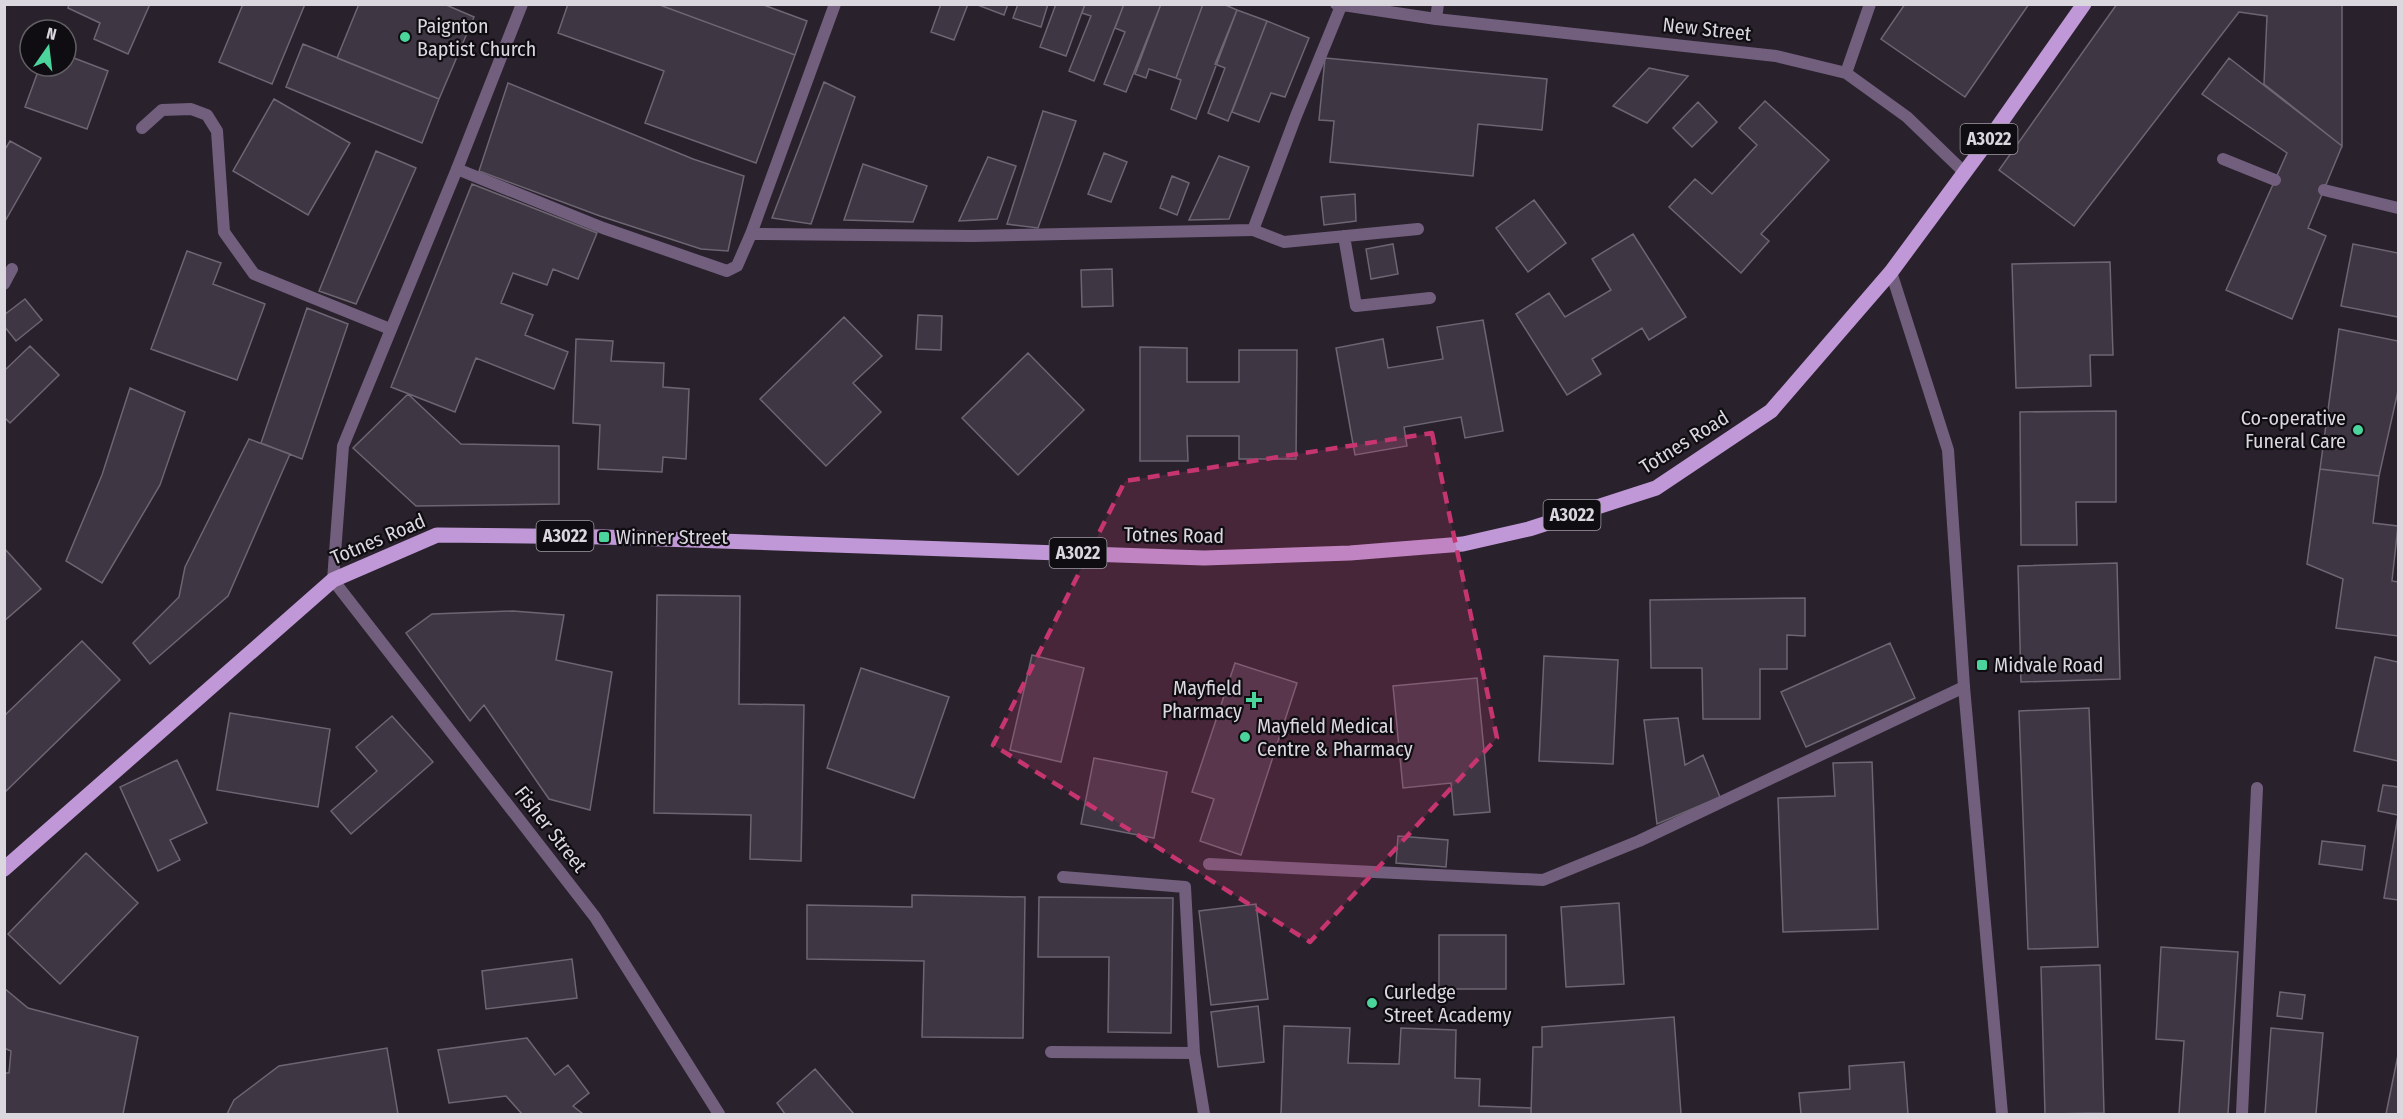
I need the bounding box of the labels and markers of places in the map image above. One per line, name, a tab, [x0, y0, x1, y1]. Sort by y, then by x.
place label: Paignton Baptist Church	[417, 14, 536, 61]
marker: Paignton Baptist Church	[398, 30, 412, 44]
place label: Co-operative Funeral Care	[2241, 406, 2346, 453]
marker: Co-operative Funeral Care	[2351, 423, 2365, 437]
place label: Winner Street	[616, 525, 728, 549]
marker: Winner Street	[597, 530, 611, 544]
place label: Midvale Road	[1994, 653, 2103, 677]
marker: Midvale Road	[1975, 658, 1989, 672]
place label: Mayfield Pharmacy	[1162, 676, 1242, 723]
marker: Mayfield Pharmacy	[1247, 693, 1261, 707]
place label: Mayfield Medical Centre & Pharmacy	[1257, 714, 1413, 761]
marker: Mayfield Medical Centre & Pharmacy	[1238, 730, 1252, 744]
place label: Curledge Street Academy	[1384, 980, 1511, 1027]
marker: Curledge Street Academy	[1365, 996, 1379, 1010]

